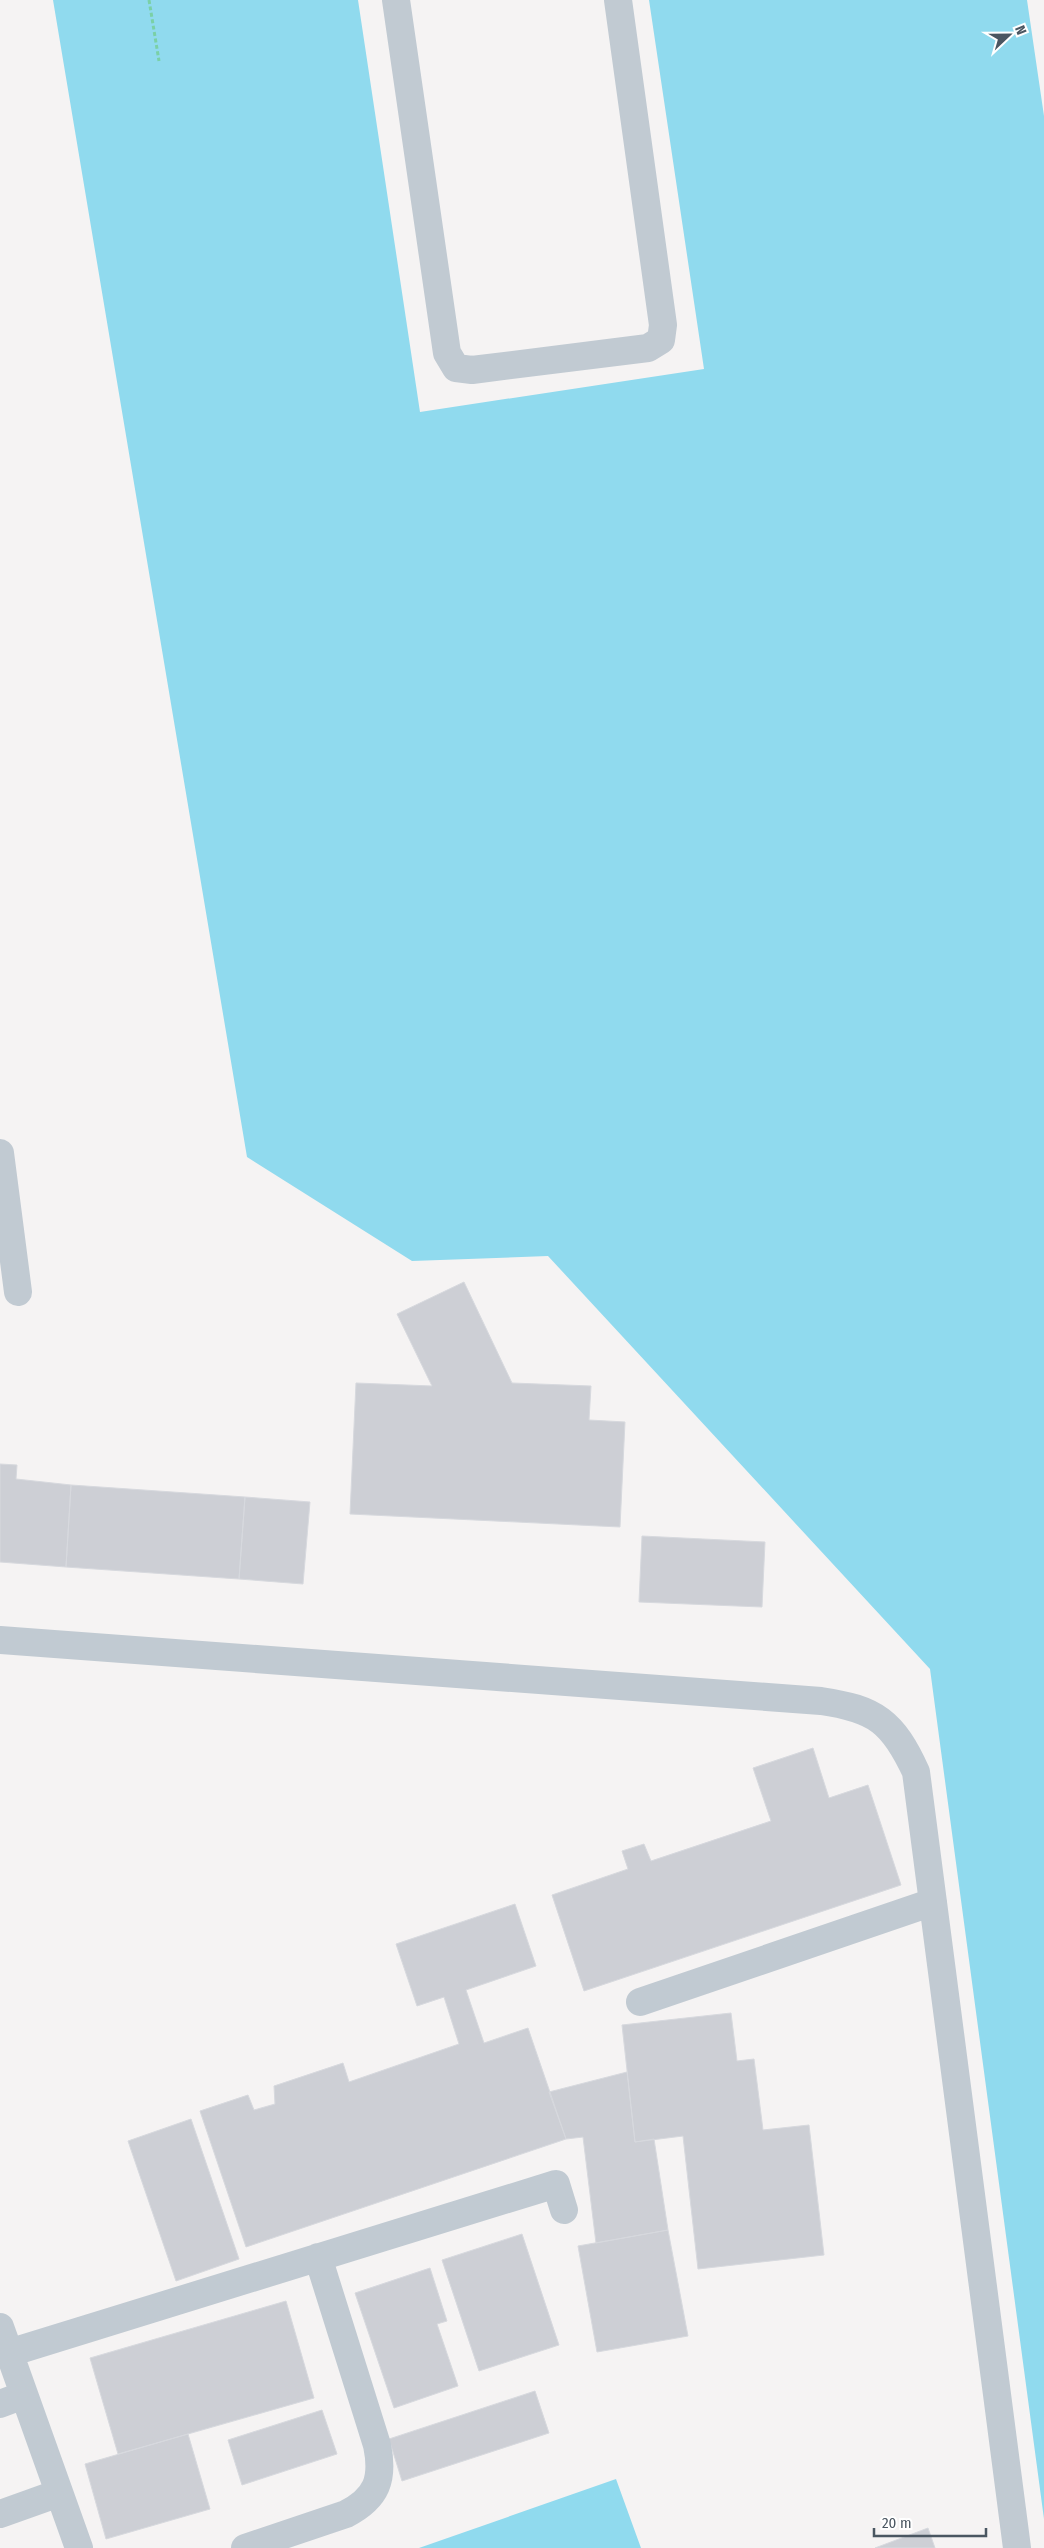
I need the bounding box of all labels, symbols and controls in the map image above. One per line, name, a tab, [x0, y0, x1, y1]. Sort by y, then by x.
north arrow	[984, 10, 1034, 60]
text: N	[1011, 23, 1030, 37]
scale bar	[874, 2506, 986, 2538]
text: 20 m	[882, 2514, 912, 2532]

